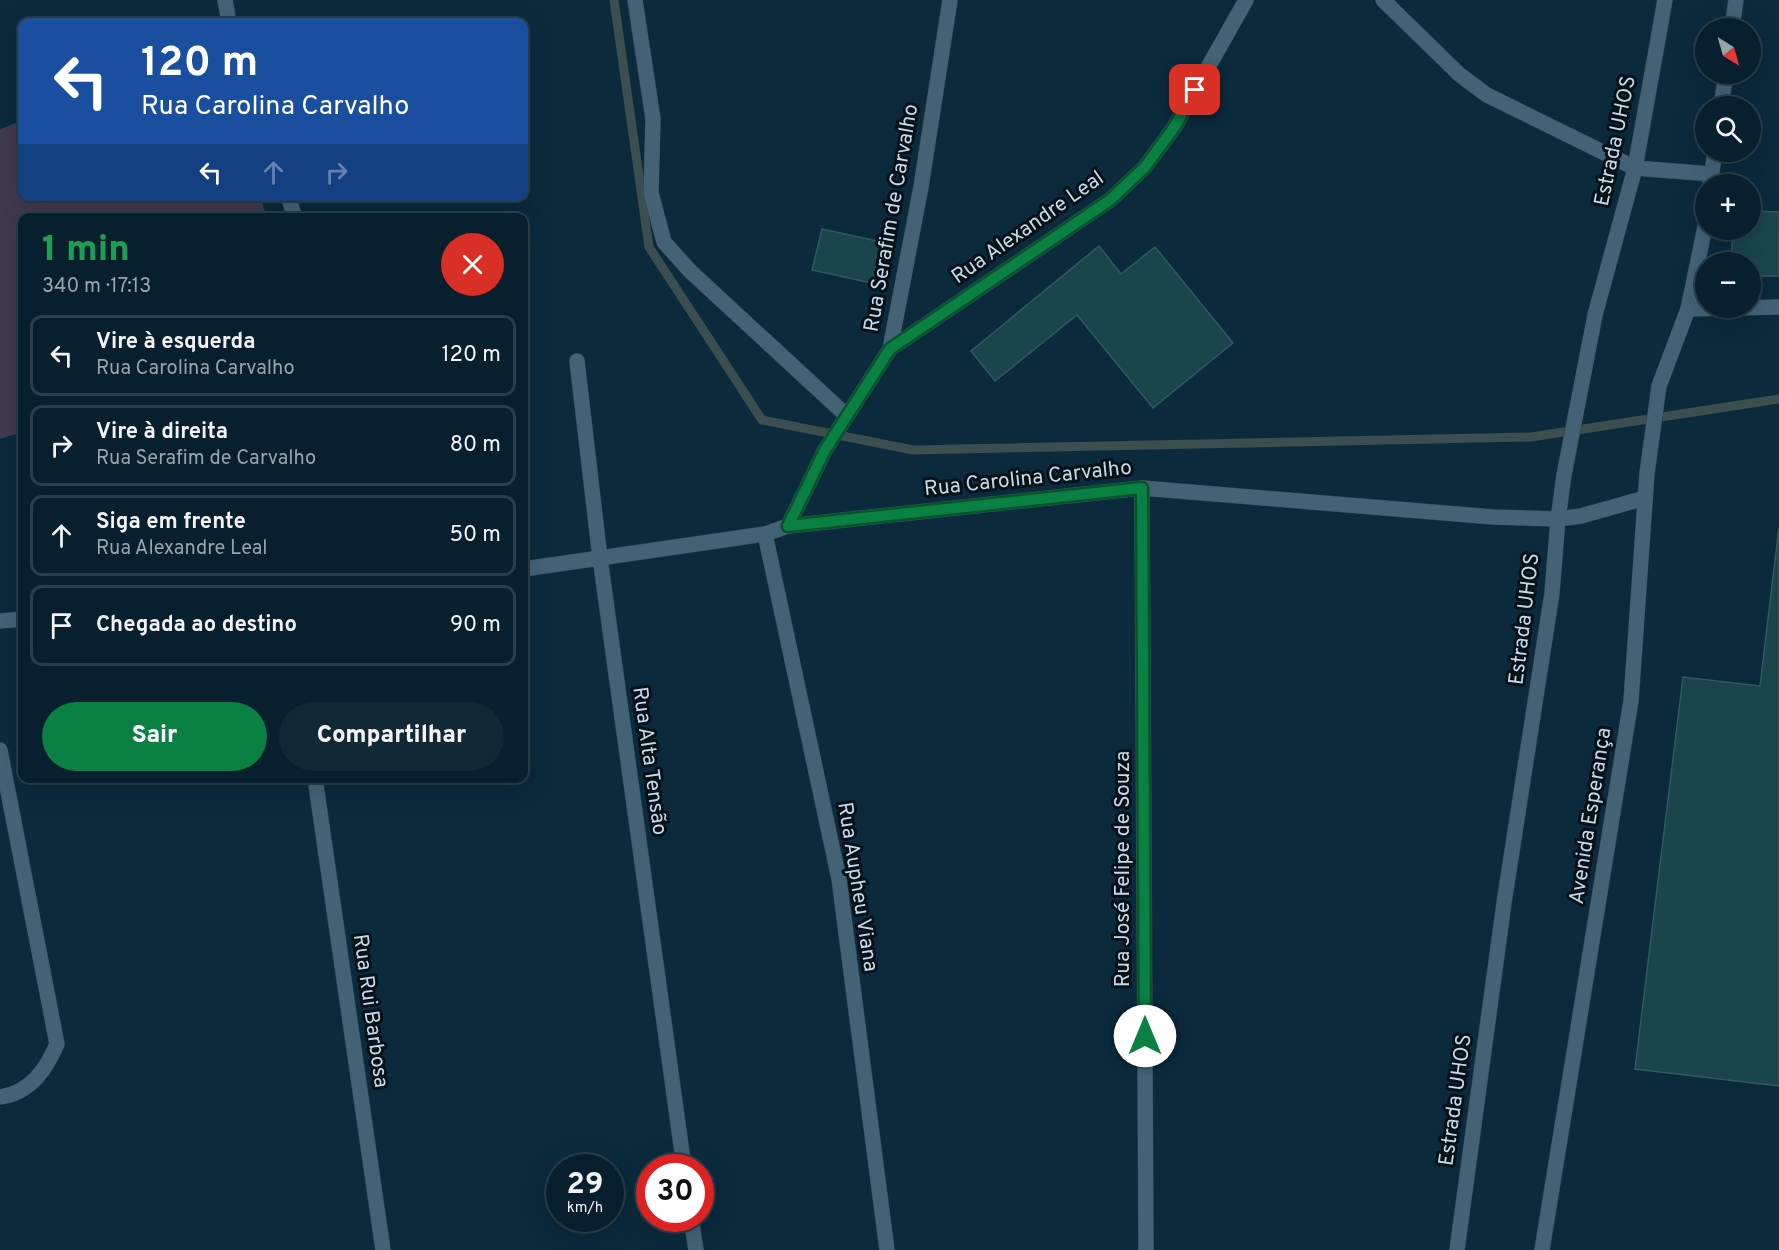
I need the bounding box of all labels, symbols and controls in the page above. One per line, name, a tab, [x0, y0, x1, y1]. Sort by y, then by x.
north arrow	[1695, 18, 1761, 84]
map controls	[1695, 18, 1761, 318]
text: 120 m	[141, 38, 258, 91]
icon: left	[42, 42, 120, 120]
pin	[1169, 64, 1220, 115]
icon: arrive	[1178, 73, 1211, 106]
street label: Estrada UHOS	[1589, 73, 1643, 209]
text: Rua Carolina Carvalho	[141, 90, 409, 124]
button: search	[1695, 96, 1761, 162]
street label: Rua Serafim de Carvalho	[859, 102, 925, 334]
icon: left	[194, 156, 227, 189]
icon: ahead	[257, 156, 290, 189]
icon: right	[320, 156, 353, 189]
street label: Rua Alexandre Leal	[946, 165, 1110, 291]
button: +	[1695, 174, 1761, 240]
text: 1 min	[42, 228, 130, 274]
button: close	[441, 233, 504, 296]
button: −	[1695, 252, 1761, 318]
text: 340 m · 17:13	[42, 274, 151, 300]
text: Vire à esquerda	[96, 329, 255, 356]
icon: left	[45, 339, 78, 372]
text: 120 m	[441, 342, 501, 369]
text: Rua Carolina Carvalho	[96, 356, 295, 382]
text: Vire à direita	[96, 419, 228, 446]
icon: right	[45, 429, 78, 462]
text: 80 m	[450, 432, 501, 459]
text: Rua Serafim de Carvalho	[96, 446, 316, 472]
street label: Rua Carolina Carvalho	[923, 455, 1133, 503]
text: Siga em frente	[96, 509, 246, 536]
icon: ahead	[45, 519, 78, 552]
text: 50 m	[449, 522, 501, 549]
text: Rua Alexandre Leal	[96, 536, 268, 562]
street label: Estrada UHOS	[1504, 551, 1546, 687]
icon: arrive	[45, 609, 78, 642]
text: Chegada ao destino	[96, 612, 297, 639]
text: 90 m	[450, 612, 501, 639]
street label: Rua Alta Tensão	[625, 685, 673, 837]
button: Sair	[42, 702, 267, 771]
button: Compartilhar	[279, 702, 504, 771]
street label: Avenida Esperança	[1564, 726, 1618, 906]
street label: Rua José Felipe de Souza	[1110, 751, 1137, 987]
street label: Rua Aupheu Viana	[830, 800, 884, 974]
street label: Rua Rui Barbosa	[346, 932, 394, 1090]
position arrow	[1113, 1004, 1177, 1068]
street label: Estrada UHOS	[1433, 1032, 1479, 1168]
speed limit sign: 30	[636, 1154, 714, 1232]
text: 29	[567, 1167, 603, 1204]
text: km/h	[567, 1199, 603, 1218]

